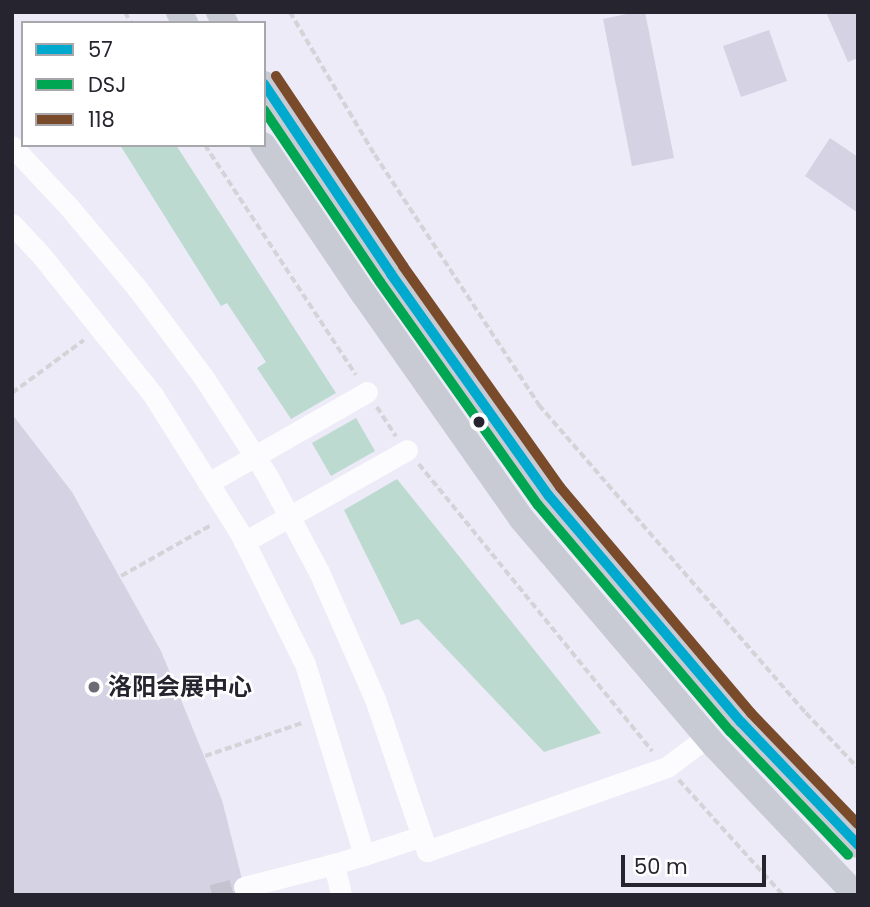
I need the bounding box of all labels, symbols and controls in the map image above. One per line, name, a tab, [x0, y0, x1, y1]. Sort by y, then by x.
legend	[21, 21, 266, 147]
text: 57	[88, 35, 113, 64]
text: DSJ	[88, 70, 126, 99]
text: 118	[88, 105, 115, 134]
unlabelled marker	[472, 415, 486, 429]
place label: 洛阳会展中心	[108, 673, 252, 701]
marker: 洛阳会展中心	[86, 679, 102, 695]
scale bar	[625, 841, 770, 885]
text: 50 m	[634, 852, 688, 881]

